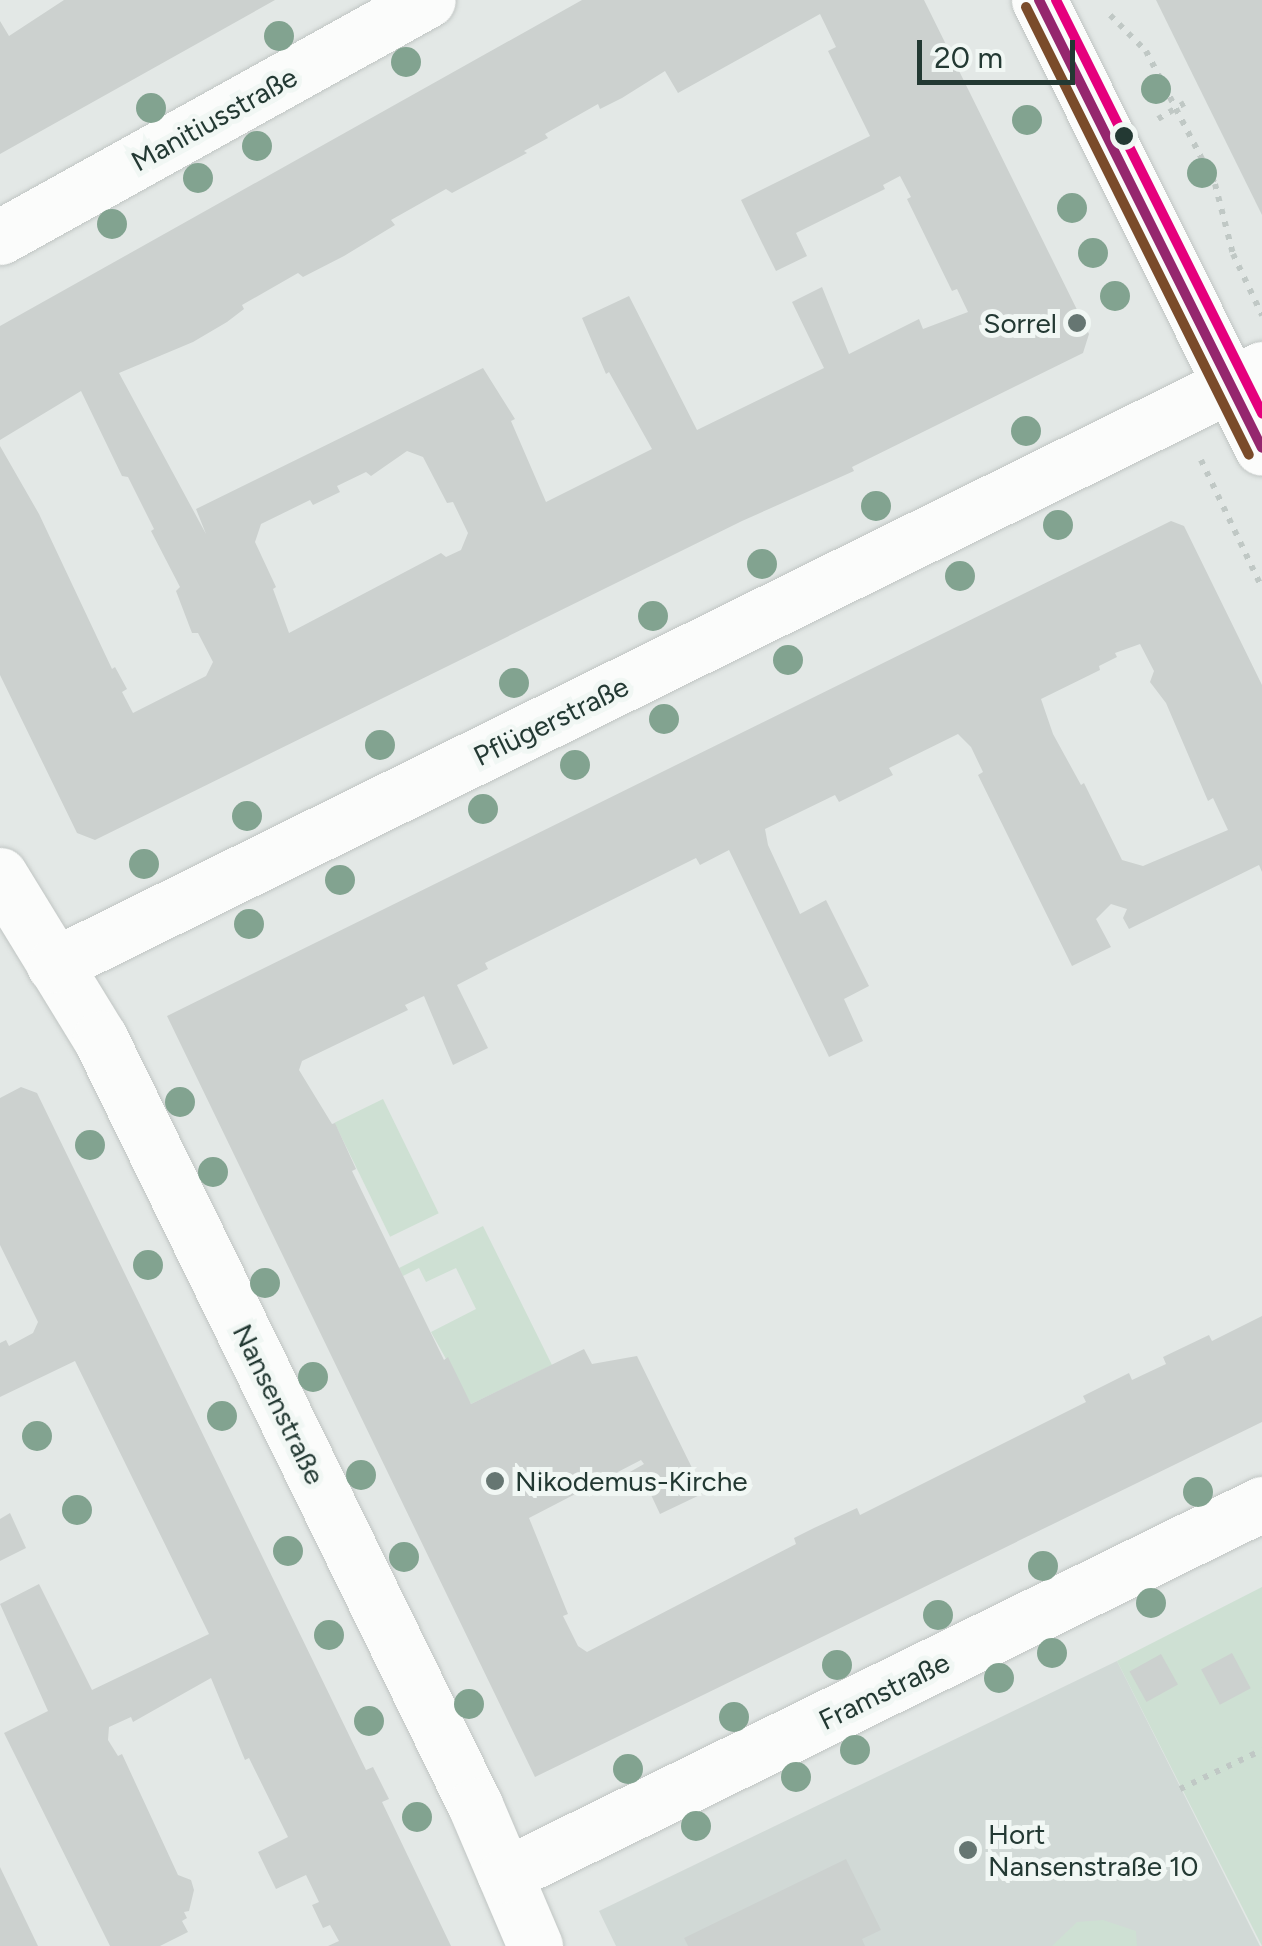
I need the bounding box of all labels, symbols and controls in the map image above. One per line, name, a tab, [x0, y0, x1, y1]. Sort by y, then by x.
scale bar	[922, 20, 1080, 82]
text: 20 m	[934, 39, 1003, 76]
street label: Manitiusstraße	[125, 60, 303, 178]
unlabelled marker	[1114, 126, 1134, 146]
place label: Sorrel	[983, 306, 1057, 340]
marker: Sorrel	[1066, 312, 1088, 334]
street label: Pflügerstraße	[468, 669, 634, 773]
street label: Nansenstraße	[226, 1318, 332, 1490]
place label: Nikodemus-Kirche	[515, 1464, 748, 1498]
marker: Nikodemus-Kirche	[484, 1470, 506, 1492]
street label: Framstraße	[813, 1645, 955, 1737]
place label: Hort Nansenstraße 10	[988, 1817, 1198, 1883]
marker: Hort Nansenstraße 10	[957, 1839, 979, 1861]

